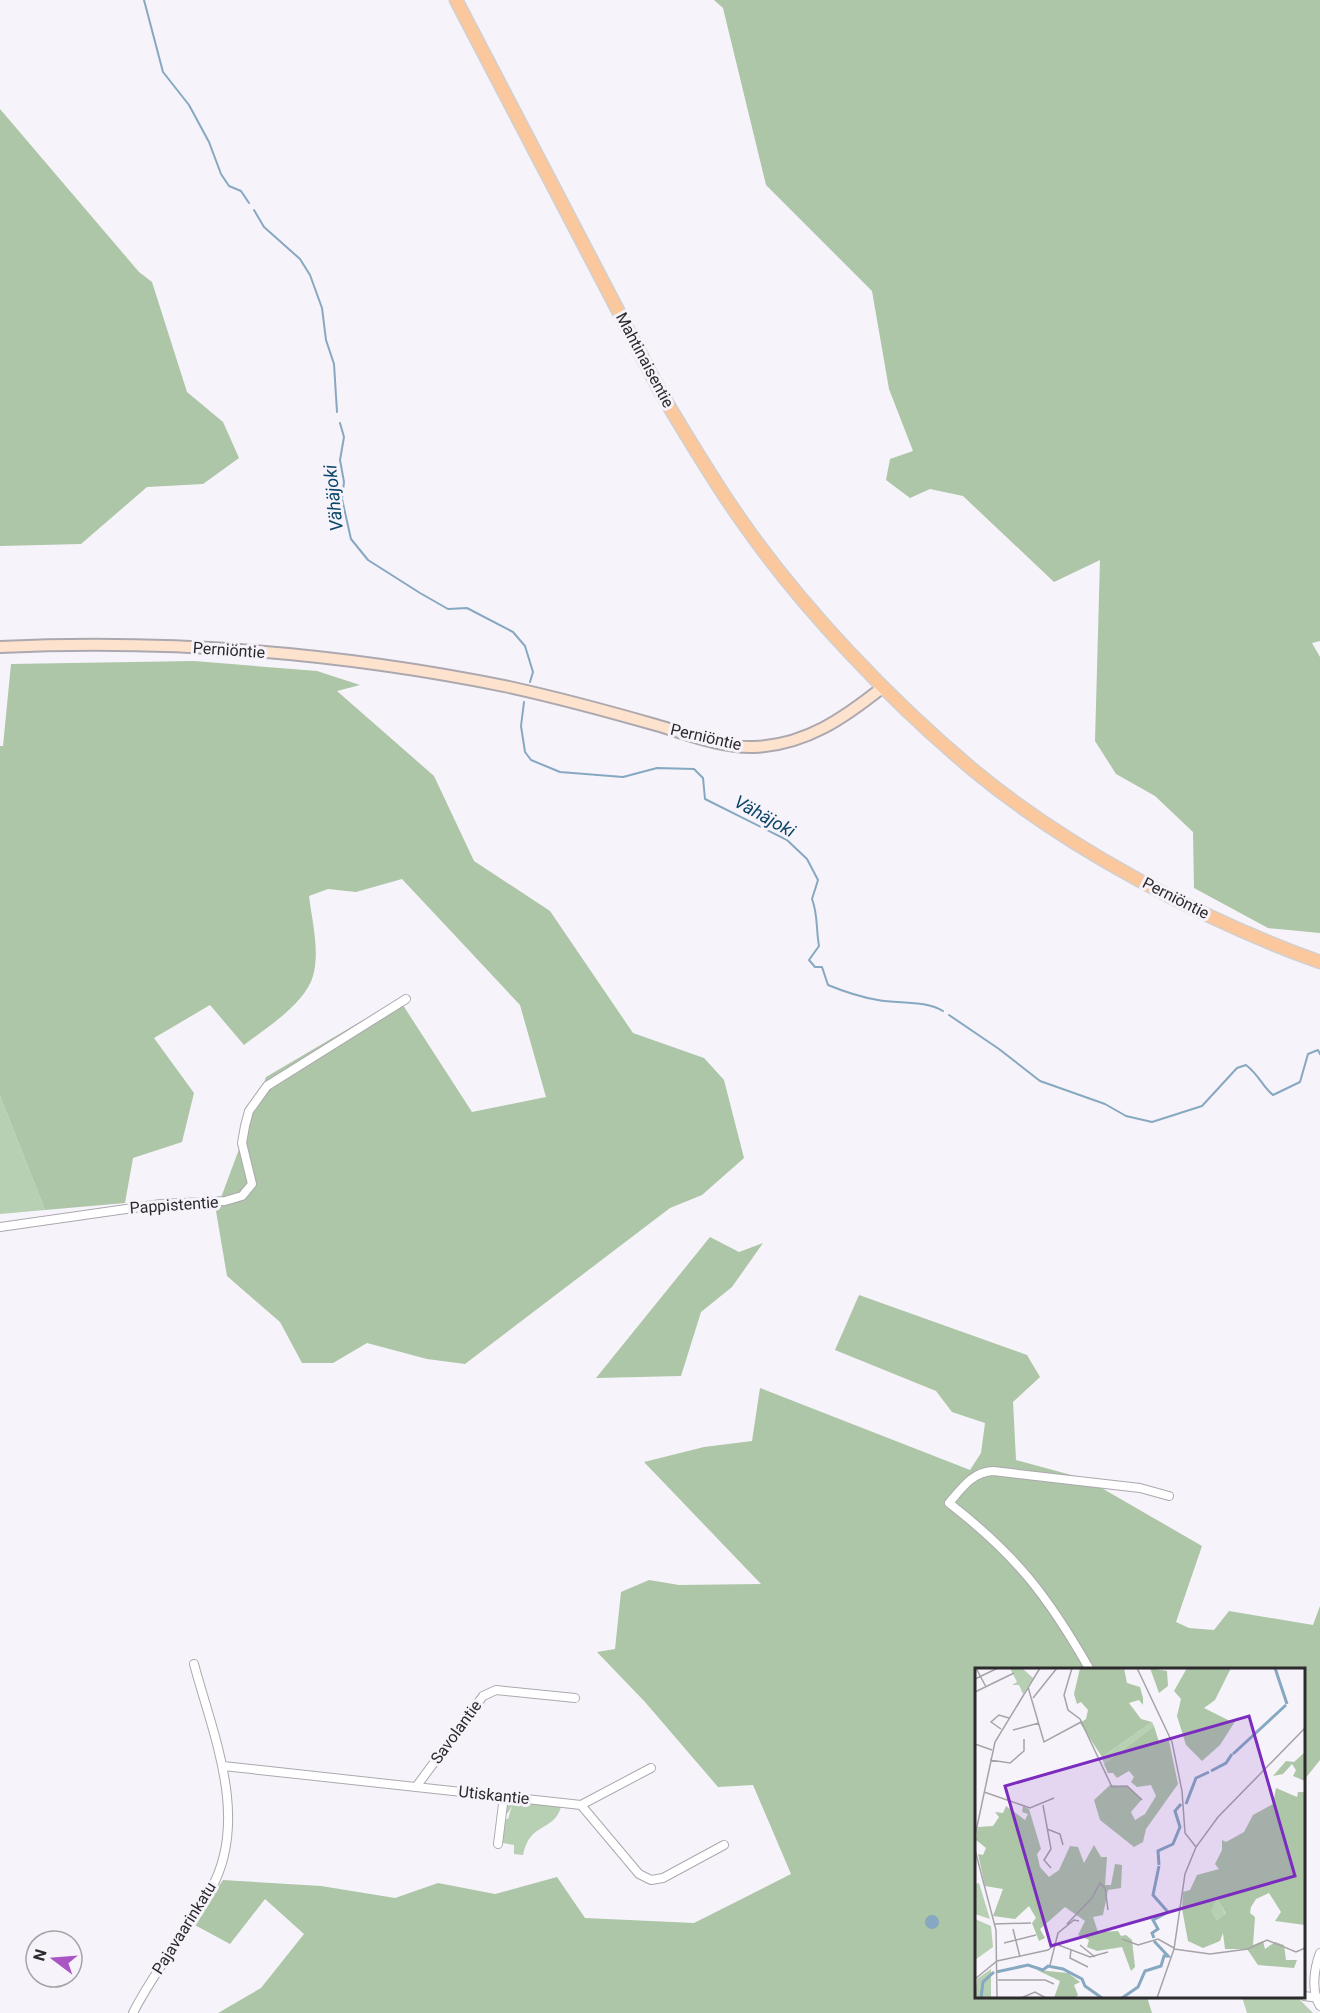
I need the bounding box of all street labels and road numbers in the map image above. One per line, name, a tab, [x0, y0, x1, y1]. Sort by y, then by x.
street label: Mahtinaisentie	[612, 309, 678, 411]
street label: Perniöntie	[192, 638, 266, 662]
street label: Perniöntie	[669, 720, 743, 754]
street label: Perniöntie	[1140, 873, 1212, 923]
street label: Pappistentie	[129, 1192, 219, 1218]
street label: Savolantie	[427, 1697, 485, 1767]
street label: Utiskantie	[458, 1782, 530, 1808]
street label: Pajavaarinkatu	[148, 1878, 220, 1978]

